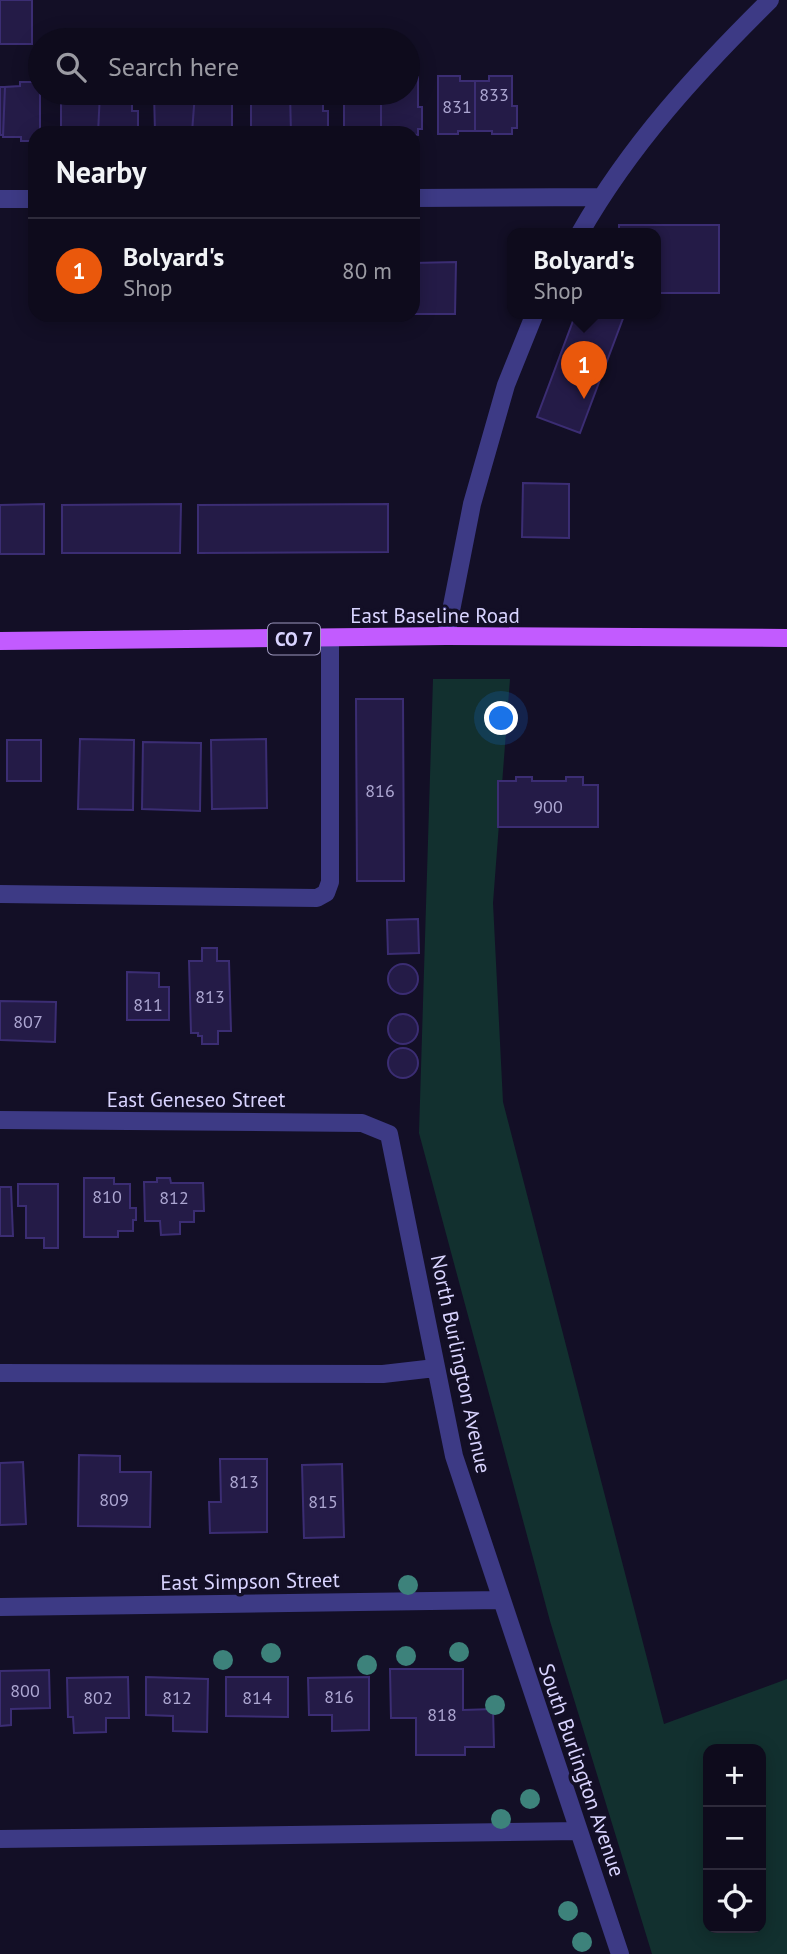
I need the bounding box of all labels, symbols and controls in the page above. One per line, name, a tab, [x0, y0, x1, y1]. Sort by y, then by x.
search box	[28, 28, 420, 105]
icon: search	[52, 48, 90, 86]
text: Search here	[108, 50, 239, 83]
house number: 833	[479, 83, 509, 106]
house number: 831	[442, 95, 472, 118]
text: Nearby	[56, 152, 146, 191]
popup	[507, 228, 661, 319]
text: Bolyard's	[123, 240, 224, 273]
text: Bolyard's	[533, 243, 635, 276]
text: 1	[72, 256, 86, 285]
text: 80 m	[342, 256, 392, 285]
text: Shop	[123, 273, 173, 302]
text: Shop	[533, 276, 583, 305]
pin: 1	[561, 341, 607, 399]
street label: East Baseline Road	[350, 602, 520, 629]
road number: CO 7	[268, 624, 320, 654]
your location	[484, 701, 518, 735]
house number: 816	[365, 779, 395, 802]
house number: 900	[533, 795, 563, 818]
house number: 813	[195, 985, 225, 1008]
house number: 811	[133, 993, 163, 1016]
house number: 807	[13, 1010, 43, 1033]
street label: East Geneseo Street	[107, 1086, 285, 1113]
house number: 810	[92, 1185, 122, 1208]
house number: 812	[159, 1186, 189, 1209]
street label: North Burlington Avenue	[425, 1252, 497, 1476]
house number: 813	[229, 1470, 259, 1493]
house number: 809	[99, 1488, 129, 1511]
house number: 815	[308, 1490, 338, 1513]
street label: East Simpson Street	[160, 1566, 340, 1596]
street label: South Burlington Avenue	[533, 1660, 631, 1880]
house number: 800	[10, 1679, 40, 1702]
house number: 816	[324, 1685, 354, 1708]
house number: 802	[83, 1686, 113, 1709]
house number: 812	[162, 1686, 192, 1709]
house number: 814	[242, 1686, 272, 1709]
house number: 818	[427, 1703, 457, 1726]
map controls	[703, 1744, 766, 1933]
button: +	[703, 1744, 766, 1807]
button: −	[703, 1807, 766, 1870]
button: locate	[703, 1870, 766, 1933]

